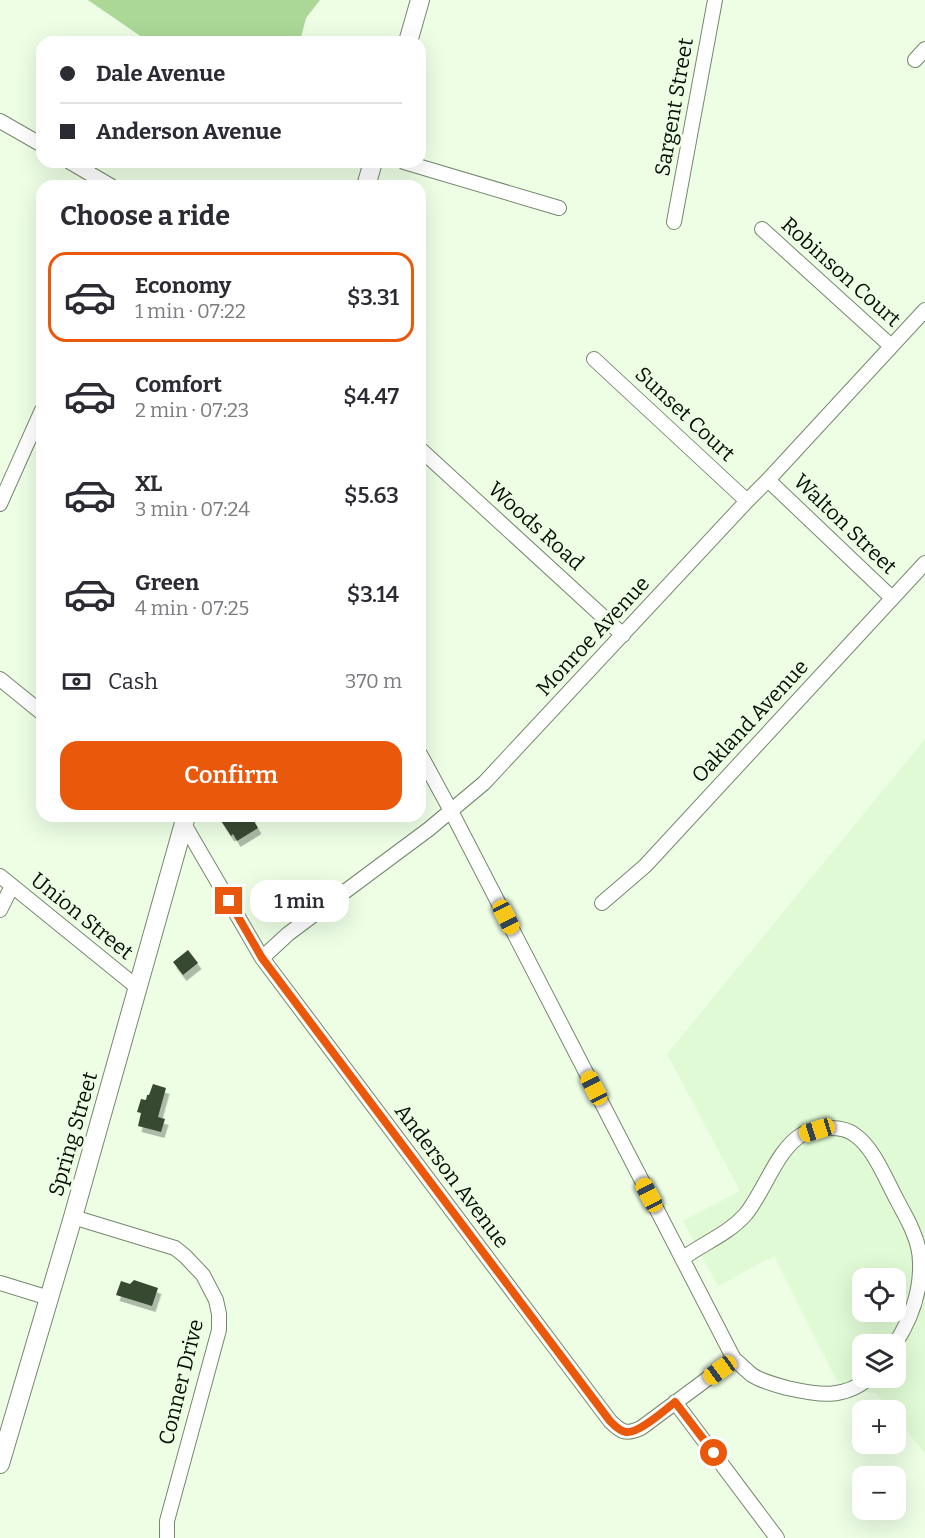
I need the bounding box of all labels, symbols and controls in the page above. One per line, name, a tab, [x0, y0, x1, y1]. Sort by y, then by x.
street label: Sargent Street	[649, 36, 699, 178]
text: Dale Avenue	[96, 60, 225, 87]
text: Anderson Avenue	[96, 118, 282, 145]
text: Choose a ride	[60, 200, 230, 232]
street label: Robinson Court	[776, 212, 906, 333]
icon: car	[63, 270, 117, 324]
text: Economy	[135, 272, 231, 299]
text: $3.31	[347, 284, 399, 311]
text: 1 min · 07:22	[135, 299, 246, 323]
street label: Sunset Court	[630, 361, 741, 467]
icon: car	[63, 369, 117, 423]
text: Comfort	[135, 371, 222, 398]
text: $4.47	[343, 383, 399, 410]
text: 2 min · 07:23	[135, 398, 249, 422]
icon: car	[63, 468, 117, 522]
street label: Walton Street	[788, 468, 902, 580]
text: XL	[135, 470, 162, 497]
street label: Woods Road	[483, 476, 589, 576]
text: $5.63	[344, 482, 399, 509]
text: 3 min · 07:24	[135, 497, 250, 521]
icon: car	[63, 567, 117, 621]
text: Green	[135, 569, 199, 596]
street label: Monroe Avenue	[531, 571, 655, 701]
text: $3.14	[347, 581, 399, 608]
text: 4 min · 07:25	[135, 596, 249, 620]
street label: Oakland Avenue	[686, 654, 814, 788]
icon: cash	[60, 665, 93, 698]
text: Cash	[108, 668, 158, 695]
text: 370 m	[345, 669, 402, 693]
button: Confirm	[60, 741, 402, 810]
street label: Union Street	[26, 867, 139, 965]
callout: 1 min	[250, 880, 349, 922]
route end	[215, 887, 242, 914]
text: 1 min	[274, 889, 325, 913]
car	[490, 897, 522, 937]
street label: Spring Street	[43, 1068, 103, 1199]
car	[578, 1068, 610, 1108]
street label: Anderson Avenue	[389, 1099, 515, 1253]
car	[797, 1116, 837, 1144]
car	[633, 1175, 665, 1215]
map controls	[852, 1268, 906, 1520]
button: locate	[852, 1268, 906, 1322]
street label: Conner Drive	[153, 1317, 209, 1447]
button: layers	[852, 1334, 906, 1388]
car	[700, 1352, 740, 1388]
button: +	[852, 1400, 906, 1454]
route start	[700, 1439, 727, 1466]
button: −	[852, 1466, 906, 1520]

